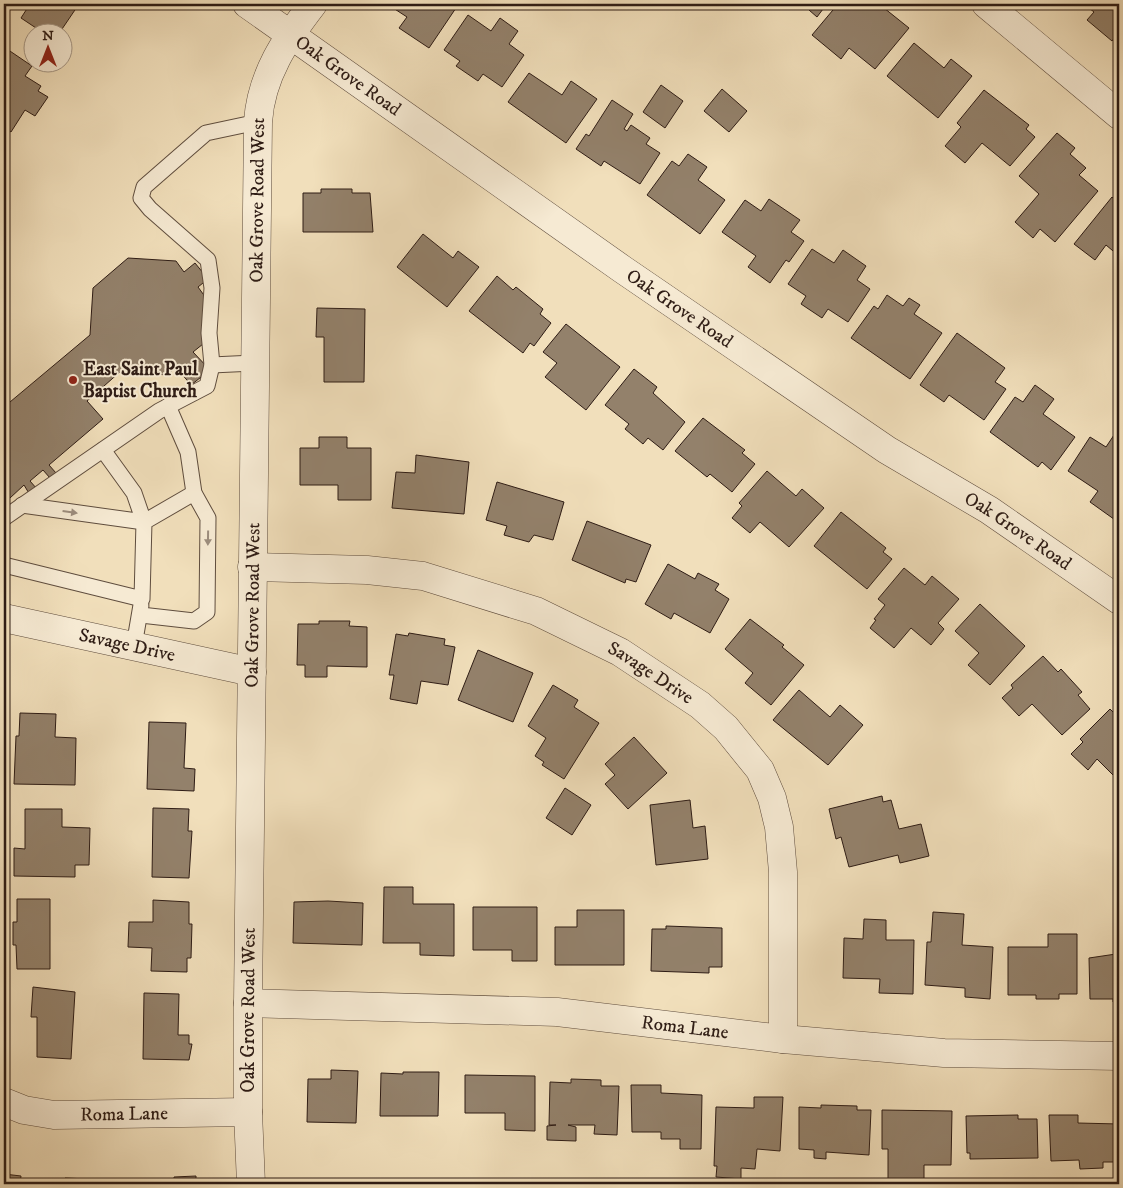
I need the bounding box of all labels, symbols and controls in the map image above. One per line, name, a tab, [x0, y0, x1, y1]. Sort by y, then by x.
north arrow	[22, 22, 72, 72]
text: N	[42, 27, 54, 45]
street label: Oak Grove Road	[291, 30, 406, 121]
street label: Oak Grove Road West	[245, 117, 270, 283]
street label: Oak Grove Road	[622, 264, 738, 353]
place label: East Saint Paul Baptist Church	[83, 358, 198, 403]
marker: East Saint Paul Baptist Church	[67, 374, 79, 386]
street label: Oak Grove Road	[960, 487, 1076, 575]
one-way arrow	[62, 508, 78, 516]
street label: Oak Grove Road West	[240, 522, 265, 688]
one-way arrow	[204, 530, 212, 546]
street label: Savage Drive	[77, 623, 178, 666]
street label: Savage Drive	[604, 636, 698, 709]
street label: Oak Grove Road West	[236, 927, 260, 1093]
street label: Roma Lane	[640, 1011, 730, 1044]
street label: Roma Lane	[80, 1102, 168, 1126]

